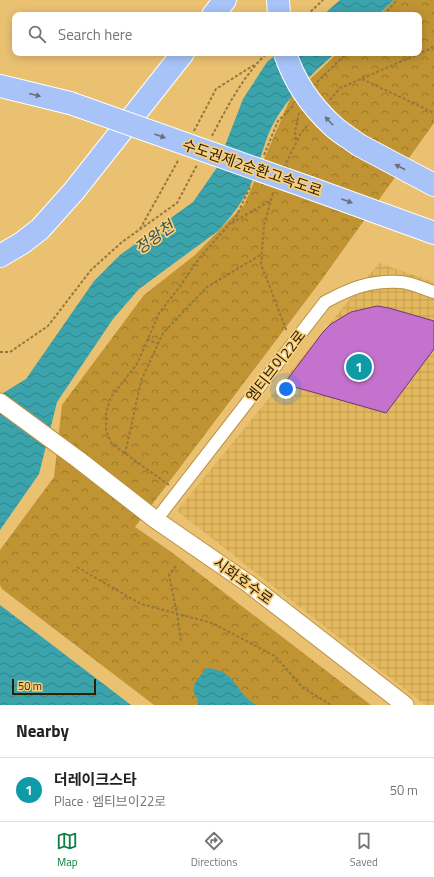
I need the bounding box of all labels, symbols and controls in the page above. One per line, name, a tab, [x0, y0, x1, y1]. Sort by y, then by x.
search box	[12, 12, 422, 56]
icon: search	[26, 23, 48, 45]
text: Search here	[58, 23, 132, 46]
one-way arrow	[29, 92, 41, 98]
one-way arrow	[324, 116, 334, 126]
one-way arrow	[154, 133, 166, 139]
street label: 수도권제2순환고속도로	[179, 133, 325, 202]
one-way arrow	[394, 164, 405, 170]
one-way arrow	[341, 199, 353, 205]
water label: 정왕천	[129, 213, 181, 260]
street label: 엠티브이22로	[240, 325, 311, 407]
pin: 1	[346, 352, 372, 382]
your location	[276, 379, 296, 399]
street label: 시화호수로	[209, 551, 278, 610]
scale bar	[12, 677, 96, 696]
text: 50 m	[18, 678, 42, 694]
text: Nearby	[16, 718, 69, 744]
text: 더레이크스타	[54, 768, 137, 791]
text: 1	[25, 780, 33, 800]
text: 50 m	[390, 780, 418, 800]
text: Place · 엠티브이22로	[54, 791, 166, 811]
tab: Map	[56, 830, 78, 870]
tab: Directions	[191, 830, 237, 870]
tab: Saved	[350, 830, 378, 870]

